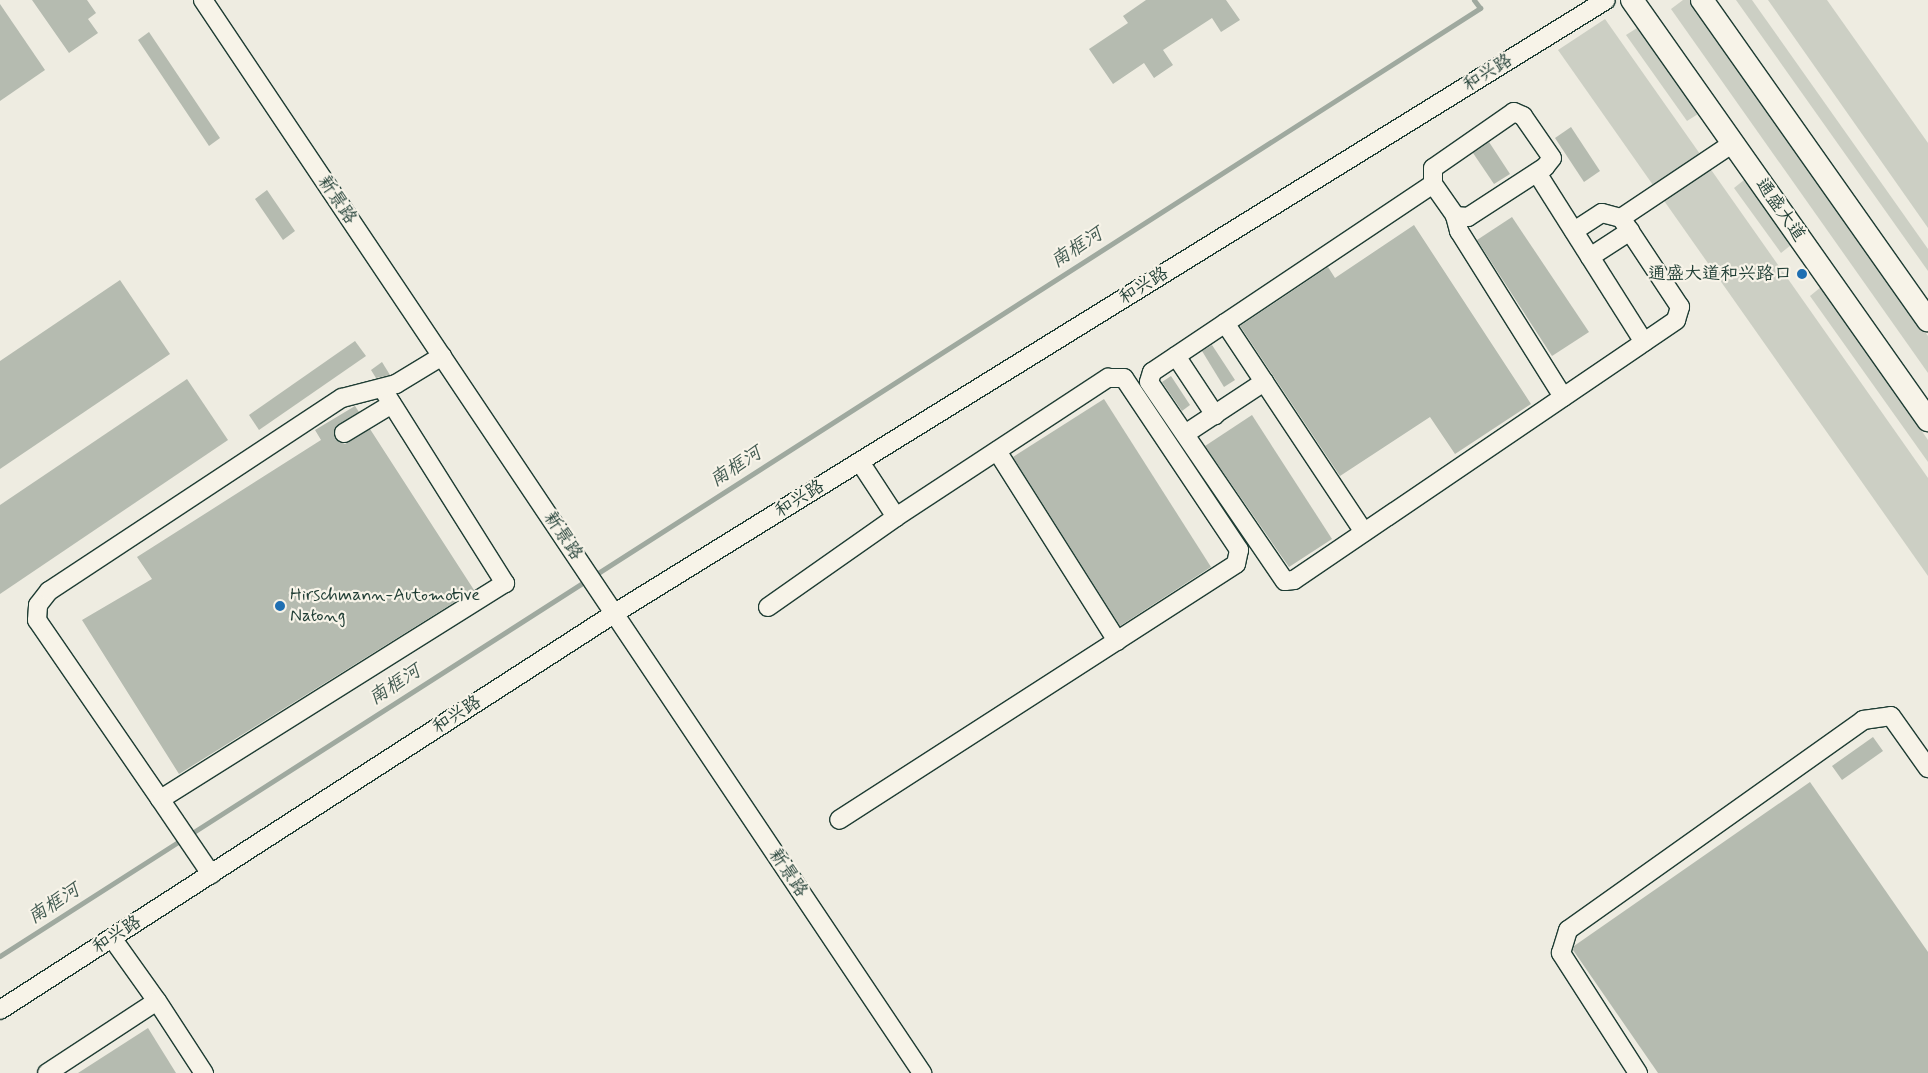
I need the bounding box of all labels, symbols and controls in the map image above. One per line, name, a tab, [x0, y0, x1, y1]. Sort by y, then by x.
street label: 和兴路	[1459, 50, 1517, 96]
street label: 新景路	[313, 172, 361, 228]
street label: 通盛大道	[1751, 174, 1809, 246]
water label: 南框河	[1047, 223, 1107, 273]
street label: 和兴路	[1115, 263, 1173, 309]
place label: 通盛大道和兴路口	[1648, 263, 1792, 285]
marker: 通盛大道和兴路口	[1796, 268, 1808, 280]
water label: 南框河	[706, 442, 766, 492]
street label: 和兴路	[771, 476, 829, 522]
street label: 新景路	[539, 508, 587, 564]
place label: Hirschmann-Automotive Natong	[290, 585, 480, 628]
marker: Hirschmann-Automotive Natong	[274, 600, 286, 612]
water label: 南框河	[365, 660, 425, 710]
street label: 和兴路	[428, 691, 486, 739]
street label: 新景路	[764, 845, 812, 901]
water label: 南框河	[24, 879, 84, 929]
street label: 和兴路	[88, 911, 146, 959]

